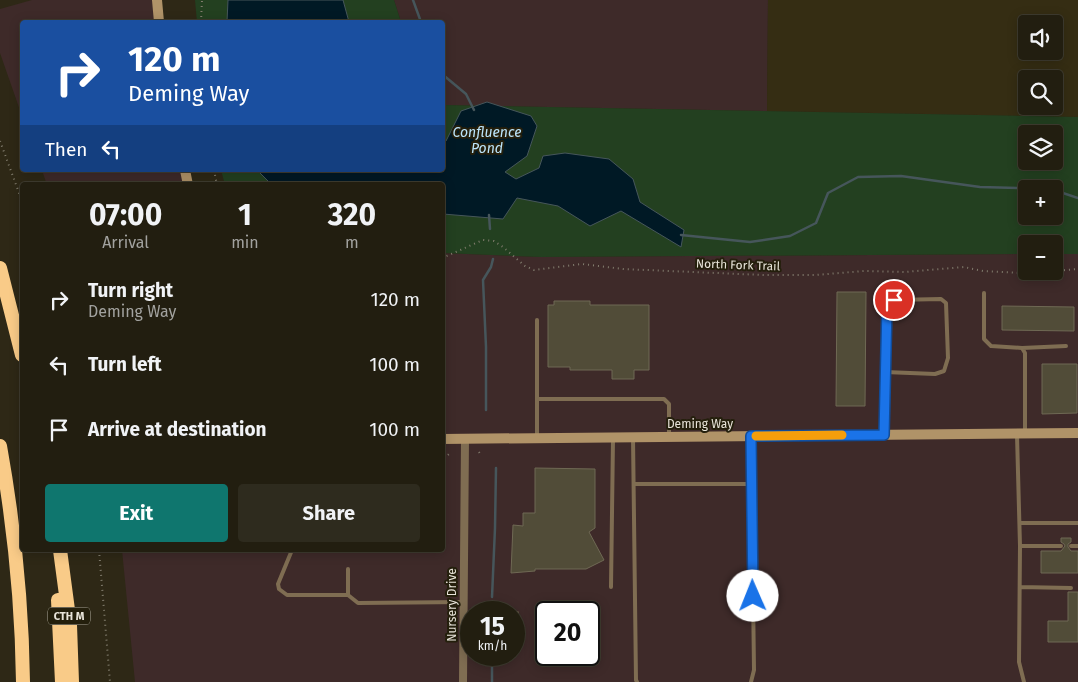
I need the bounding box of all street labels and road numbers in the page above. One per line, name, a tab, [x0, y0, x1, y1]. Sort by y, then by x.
street label: North Fork Trail	[696, 257, 781, 273]
street label: Deming Way	[667, 417, 733, 431]
street label: Nursery Drive	[445, 568, 459, 642]
road number: CTH M	[48, 608, 90, 624]

